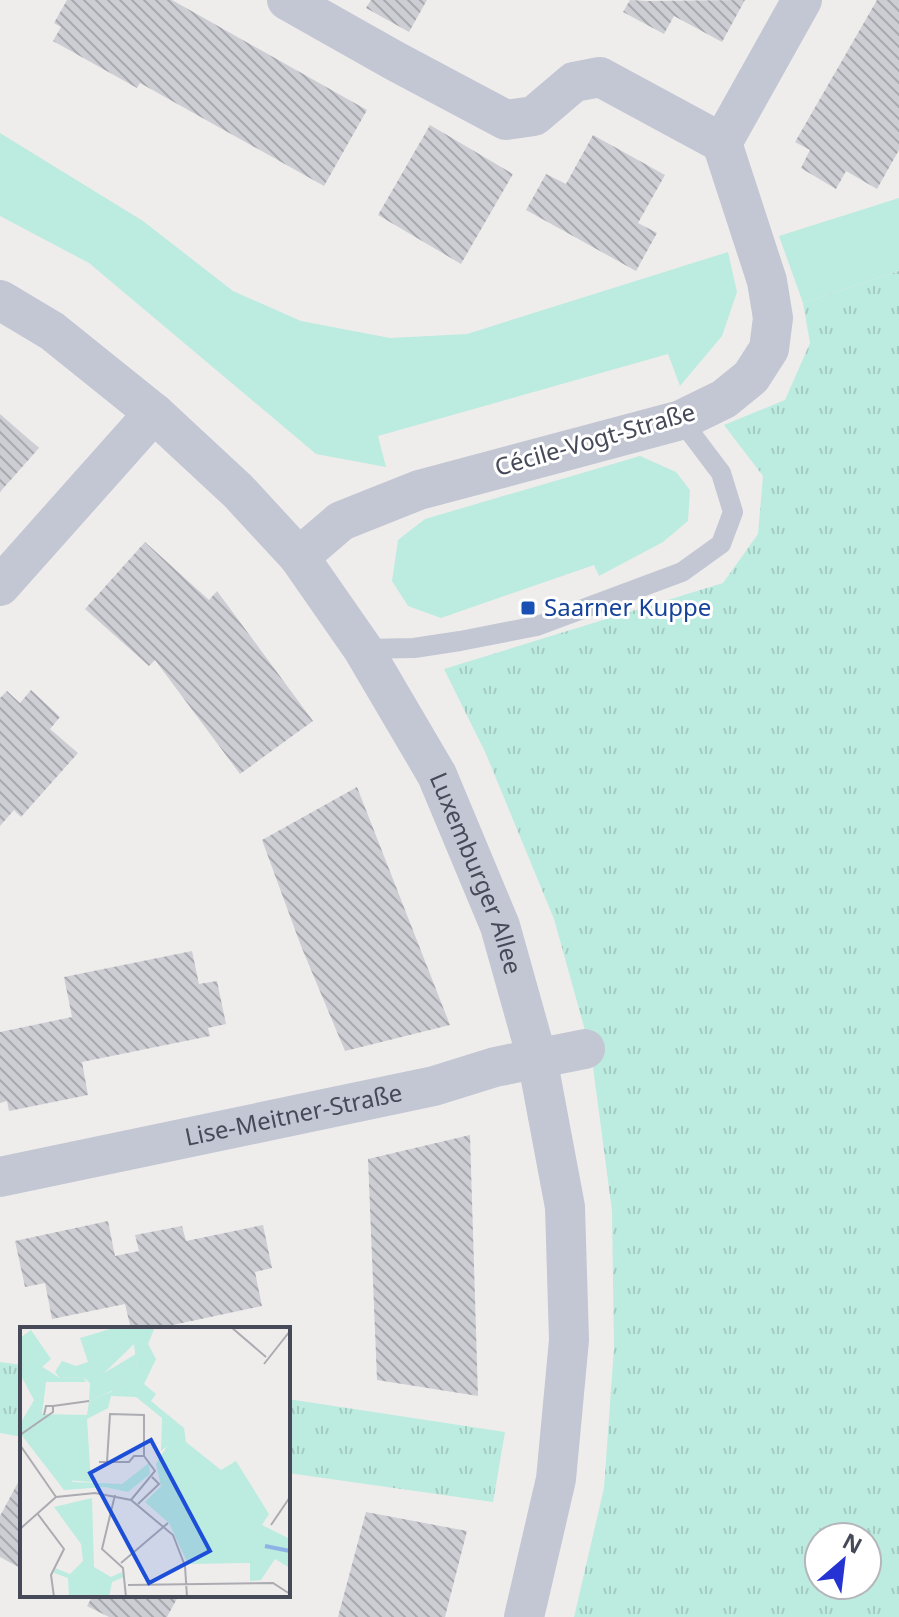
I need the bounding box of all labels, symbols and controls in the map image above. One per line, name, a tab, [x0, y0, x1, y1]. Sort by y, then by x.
street label: Cécile-Vogt-Straße	[491, 394, 699, 483]
place label: Saarner Kuppe	[544, 590, 711, 623]
marker: Saarner Kuppe	[519, 599, 537, 617]
street label: Luxemburger Allee	[423, 767, 531, 978]
street label: Lise-Meitner-Straße	[182, 1075, 405, 1153]
inset map	[20, 1327, 290, 1597]
north arrow	[803, 1521, 883, 1601]
text: N	[838, 1525, 868, 1560]

